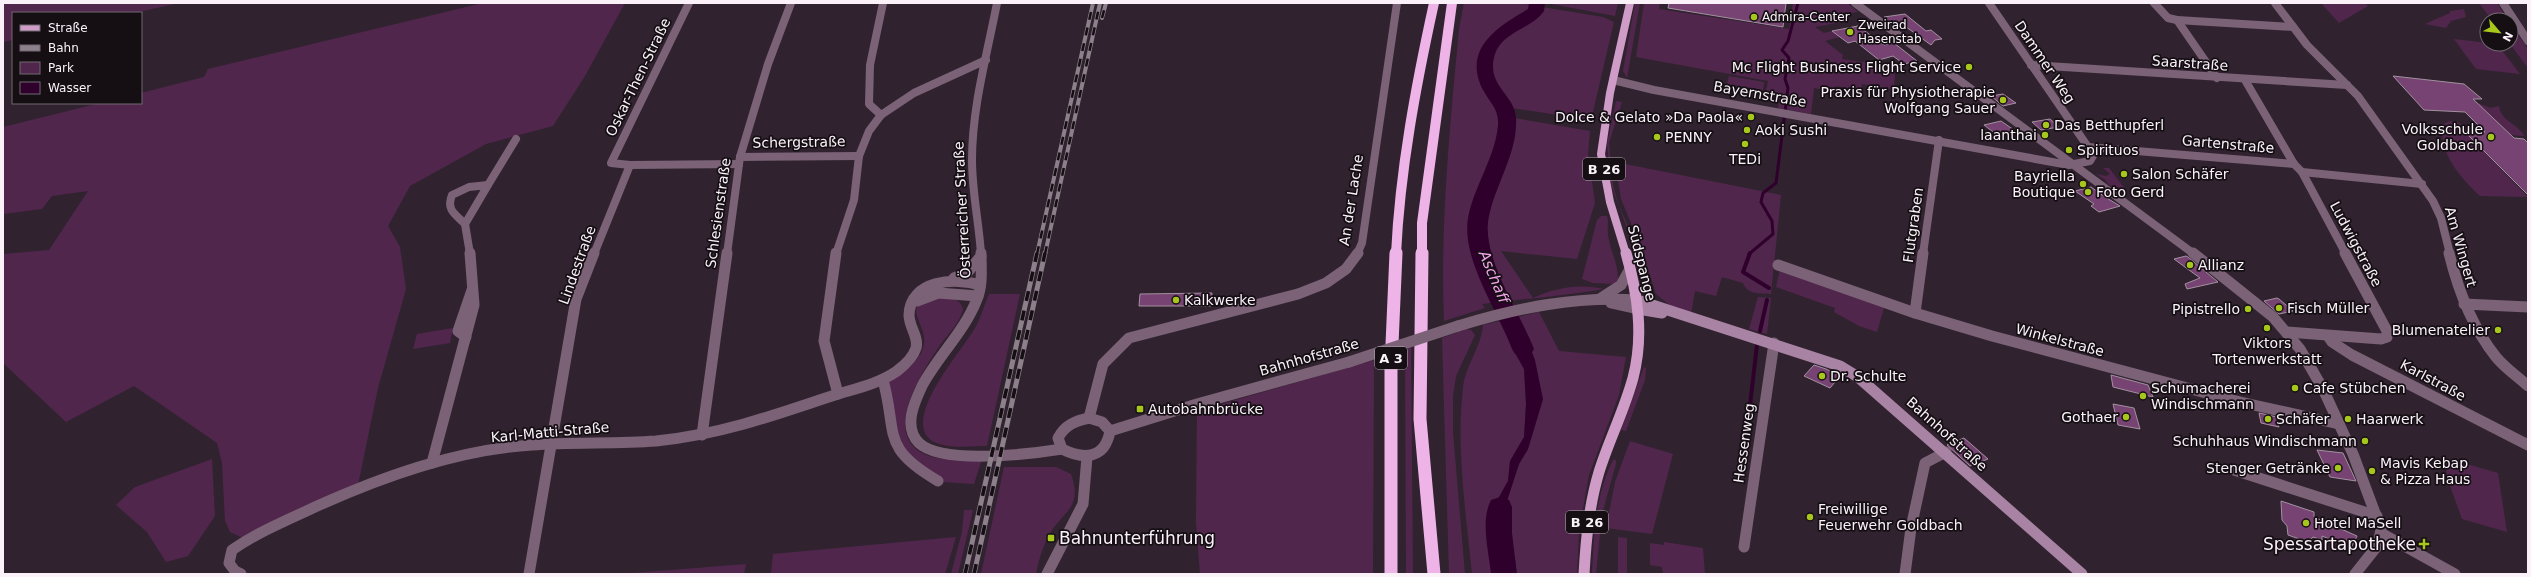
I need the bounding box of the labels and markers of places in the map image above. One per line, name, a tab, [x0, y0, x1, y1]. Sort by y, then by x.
place label: Admira-Center	[1762, 10, 1850, 24]
marker: Admira-Center	[1749, 12, 1759, 22]
place label: Zweirad Hasenstab	[1858, 18, 1922, 46]
marker: Zweirad Hasenstab	[1845, 27, 1855, 37]
place label: Mc Flight Business Flight Service	[1732, 59, 1961, 75]
marker: Mc Flight Business Flight Service	[1964, 62, 1974, 72]
place label: Praxis für Physiotherapie Wolfgang Sauer	[1820, 84, 1995, 116]
marker: Praxis für Physiotherapie Wolfgang Sauer	[1998, 95, 2008, 105]
place label: Dolce & Gelato »Da Paola«	[1555, 109, 1743, 125]
marker: Dolce & Gelato »Da Paola«	[1746, 112, 1756, 122]
place label: Das Betthupferl	[2054, 117, 2164, 133]
marker: Das Betthupferl	[2041, 120, 2051, 130]
place label: Volksschule Goldbach	[2401, 121, 2483, 153]
place label: Aoki Sushi	[1755, 122, 1827, 138]
marker: Aoki Sushi	[1742, 125, 1752, 135]
place label: laanthai	[1980, 127, 2037, 143]
place label: PENNY	[1665, 129, 1712, 145]
marker: laanthai	[2040, 130, 2050, 140]
marker: PENNY	[1652, 132, 1662, 142]
marker: Volksschule Goldbach	[2486, 132, 2496, 142]
marker: TEDi	[1740, 139, 1750, 149]
place label: Spirituos	[2077, 142, 2139, 158]
marker: Spirituos	[2064, 145, 2074, 155]
place label: TEDi	[1728, 151, 1761, 167]
place label: Salon Schäfer	[2132, 166, 2229, 182]
place label: Bayriella Boutique	[2012, 168, 2075, 200]
marker: Salon Schäfer	[2119, 169, 2129, 179]
marker: Bayriella Boutique	[2078, 179, 2088, 189]
place label: Foto Gerd	[2096, 184, 2164, 200]
marker: Foto Gerd	[2083, 187, 2093, 197]
place label: Allianz	[2198, 257, 2244, 273]
marker: Allianz	[2185, 260, 2195, 270]
place label: Kalkwerke	[1184, 292, 1256, 308]
marker: Kalkwerke	[1171, 295, 1181, 305]
place label: Fisch Müller	[2287, 300, 2370, 316]
place label: Pipistrello	[2172, 301, 2240, 317]
marker: Fisch Müller	[2274, 303, 2284, 313]
marker: Pipistrello	[2243, 304, 2253, 314]
place label: Blumenatelier	[2392, 322, 2490, 338]
marker: Viktors Tortenwerkstatt	[2262, 323, 2272, 333]
marker: Blumenatelier	[2493, 325, 2503, 335]
place label: Viktors Tortenwerkstatt	[2211, 335, 2322, 367]
place label: Dr. Schulte	[1830, 368, 1906, 384]
marker: Dr. Schulte	[1817, 371, 1827, 381]
place label: Schumacherei Windischmann	[2151, 380, 2254, 412]
place label: Cafe Stübchen	[2303, 380, 2406, 396]
marker: Cafe Stübchen	[2290, 383, 2300, 393]
marker: Schumacherei Windischmann	[2138, 391, 2148, 401]
place label: Autobahnbrücke	[1148, 401, 1263, 417]
marker: Autobahnbrücke	[1135, 404, 1145, 414]
place label: Gothaer	[2061, 409, 2118, 425]
place label: Schäfer	[2276, 411, 2330, 427]
place label: Haarwerk	[2356, 411, 2424, 427]
marker: Gothaer	[2121, 412, 2131, 422]
marker: Schäfer	[2263, 414, 2273, 424]
marker: Haarwerk	[2343, 414, 2353, 424]
place label: Schuhhaus Windischmann	[2173, 433, 2357, 449]
marker: Schuhhaus Windischmann	[2360, 436, 2370, 446]
place label: Mavis Kebap & Pizza Haus	[2380, 455, 2470, 487]
place label: Stenger Getränke	[2206, 460, 2330, 476]
marker: Stenger Getränke	[2333, 463, 2343, 473]
marker: Mavis Kebap & Pizza Haus	[2367, 466, 2377, 476]
place label: Freiwillige Feuerwehr Goldbach	[1818, 501, 1963, 533]
marker: Freiwillige Feuerwehr Goldbach	[1805, 512, 1815, 522]
place label: Hotel MaSell	[2314, 515, 2401, 531]
marker: Hotel MaSell	[2301, 518, 2311, 528]
place label: Bahnunterführung	[1059, 528, 1215, 548]
marker: Bahnunterführung	[1046, 533, 1056, 543]
place label: Spessartapotheke	[2263, 534, 2416, 554]
marker: Spessartapotheke	[2419, 539, 2429, 549]

